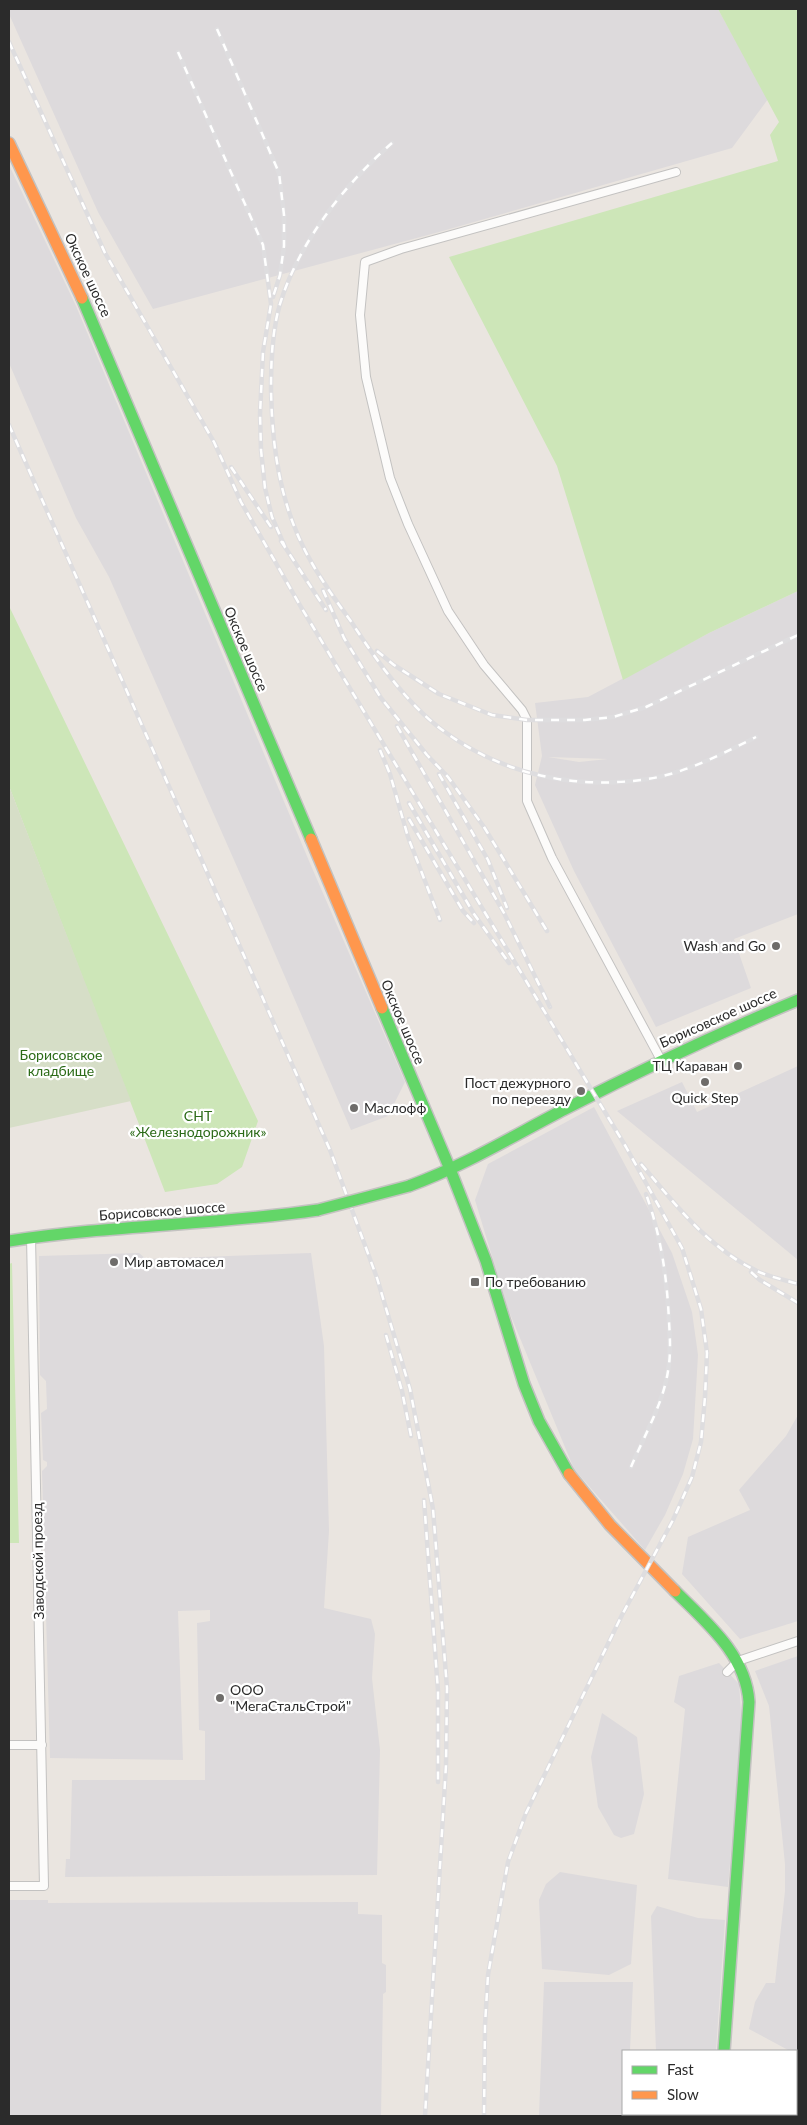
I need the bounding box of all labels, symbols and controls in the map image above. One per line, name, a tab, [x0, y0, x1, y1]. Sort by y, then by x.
street label: Окское шоссе	[62, 230, 115, 319]
street label: Окское шоссе	[221, 604, 272, 694]
place label: Wash and Go	[684, 937, 766, 954]
marker: Wash and Go	[770, 940, 782, 952]
street label: Окское шоссе	[378, 977, 429, 1067]
street label: Борисовское шоссе	[657, 984, 779, 1051]
park label: Борисовское кладбище	[20, 1046, 102, 1079]
place label: ТЦ Караван	[652, 1057, 728, 1074]
marker: ТЦ Караван	[732, 1060, 744, 1072]
place label: Пост дежурного по переезду	[464, 1074, 572, 1107]
marker: Quick Step	[699, 1076, 711, 1088]
marker: Пост дежурного по переезду	[575, 1085, 587, 1097]
place label: Quick Step	[671, 1089, 739, 1106]
place label: Маслофф	[364, 1099, 426, 1116]
marker: Маслофф	[348, 1102, 360, 1114]
park label: СНТ «Железнодорожник»	[129, 1107, 267, 1140]
street label: Борисовское шоссе	[98, 1198, 226, 1223]
place label: Мир автомасел	[124, 1253, 224, 1270]
marker: Мир автомасел	[108, 1256, 120, 1268]
place label: По требованию	[485, 1273, 586, 1290]
marker: По требованию	[469, 1276, 481, 1288]
street label: Заводской проезд	[28, 1502, 47, 1620]
place label: ООО "МегаСтальСтрой"	[230, 1681, 351, 1714]
marker: ООО "МегаСтальСтрой"	[214, 1692, 226, 1704]
legend	[622, 2050, 797, 2115]
text: Fast	[667, 2060, 694, 2078]
text: Slow	[667, 2085, 699, 2103]

